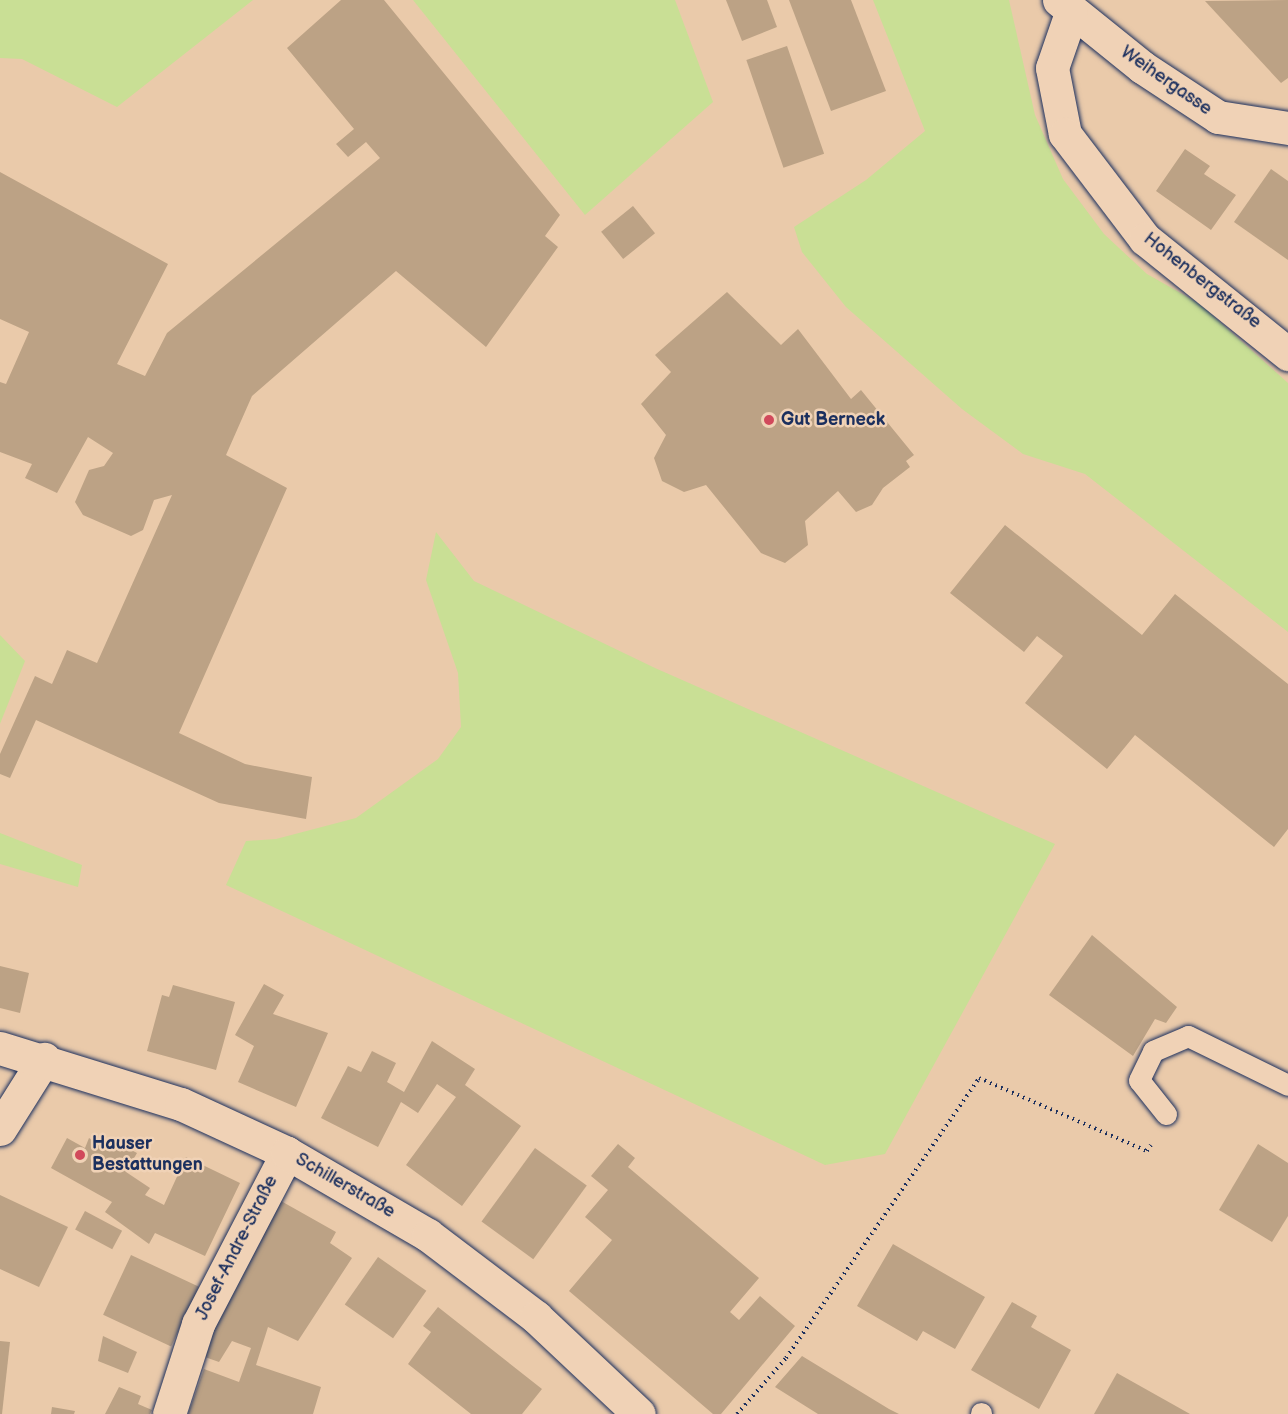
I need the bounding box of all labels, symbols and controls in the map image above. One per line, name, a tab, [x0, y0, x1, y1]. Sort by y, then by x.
street label: Weihergasse	[1116, 42, 1216, 120]
street label: Hohenbergstraße	[1139, 228, 1265, 334]
place label: Gut Berneck	[781, 409, 885, 431]
marker: Gut Berneck	[762, 413, 776, 427]
place label: Hauser Bestattungen	[92, 1134, 203, 1176]
marker: Hauser Bestattungen	[73, 1148, 87, 1162]
street label: Schillerstraße	[291, 1149, 399, 1223]
street label: Josef-Andre-Straße	[191, 1172, 283, 1324]

